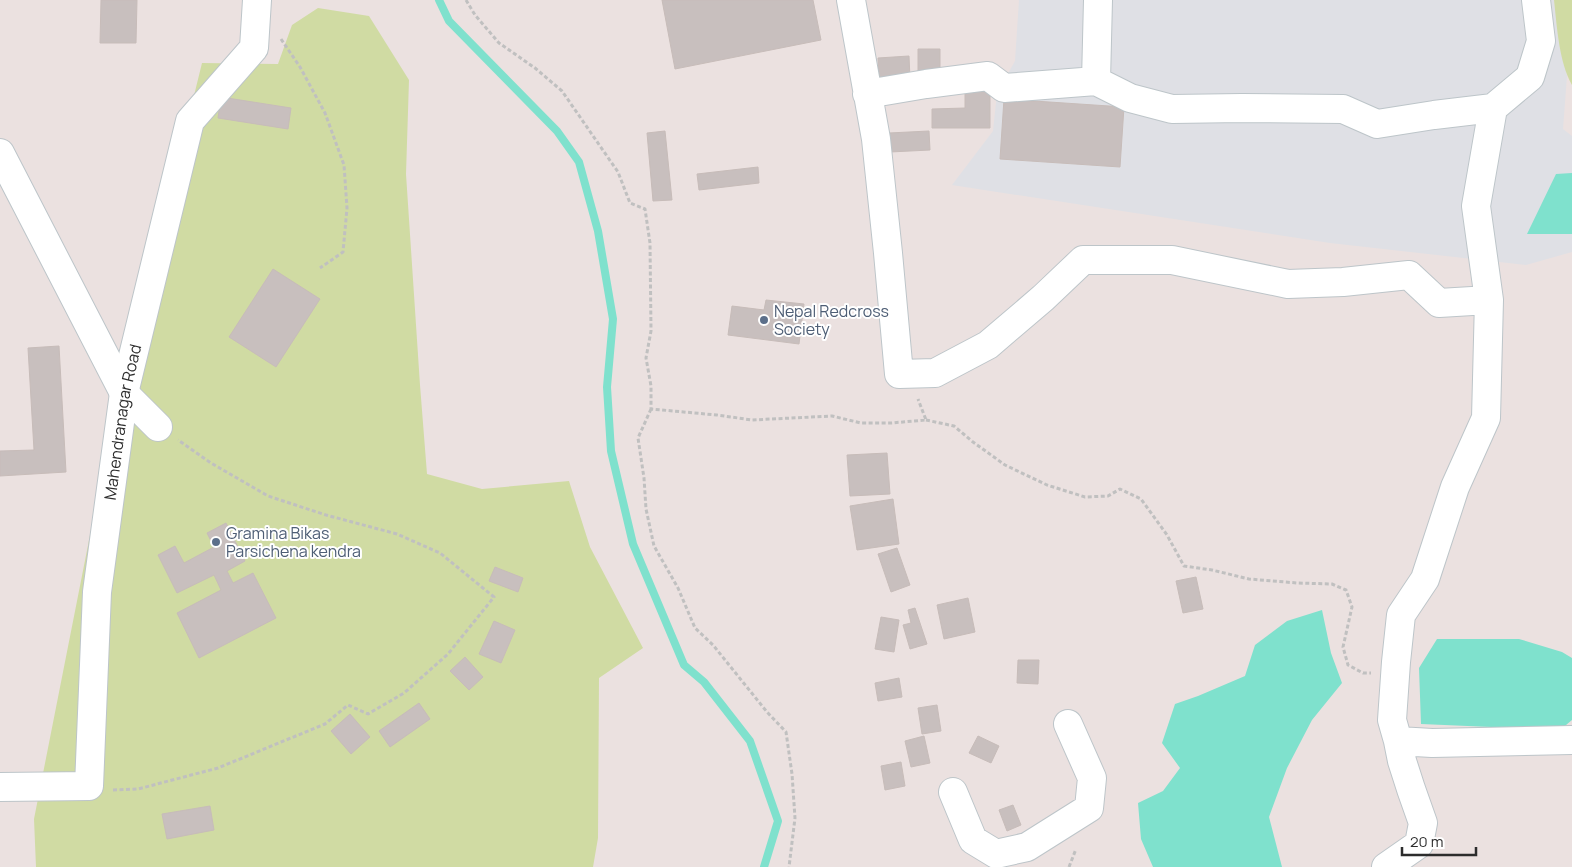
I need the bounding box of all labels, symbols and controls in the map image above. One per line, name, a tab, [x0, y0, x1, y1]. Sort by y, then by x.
place label: Nepal Redcross Society	[774, 300, 889, 340]
marker: Nepal Redcross Society	[758, 314, 770, 326]
street label: Mahendranagar Road	[99, 342, 146, 501]
place label: Gramina Bikas Parsichena kendra	[226, 522, 361, 562]
marker: Gramina Bikas Parsichena kendra	[210, 536, 222, 548]
scale bar	[1402, 824, 1476, 856]
text: 20 m	[1410, 831, 1443, 852]

